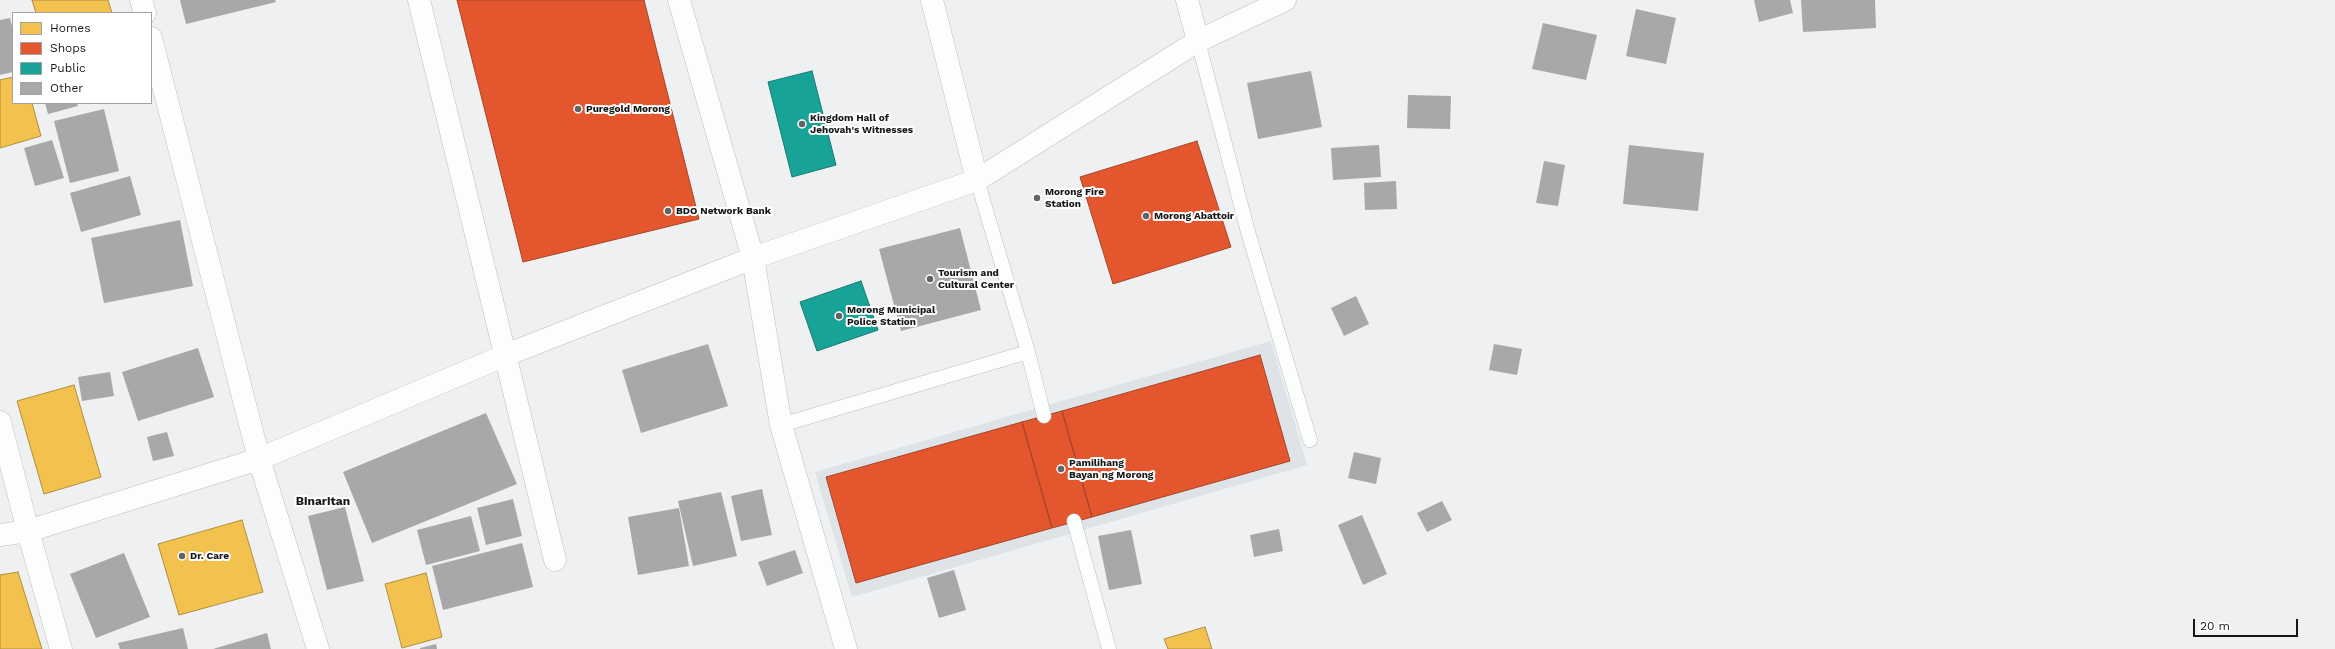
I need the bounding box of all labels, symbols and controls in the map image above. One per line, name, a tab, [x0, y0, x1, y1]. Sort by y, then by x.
legend	[12, 12, 152, 104]
text: Homes	[50, 21, 91, 35]
text: Shops	[50, 41, 86, 55]
text: Public	[50, 61, 86, 75]
text: Other	[50, 81, 83, 95]
place label: Puregold Morong	[586, 103, 670, 115]
marker: Puregold Morong	[573, 104, 583, 114]
place label: Kingdom Hall of Jehovah's Witnesses	[810, 112, 913, 136]
marker: Kingdom Hall of Jehovah's Witnesses	[797, 119, 807, 129]
place label: Morong Fire Station	[1045, 186, 1104, 210]
marker: Morong Fire Station	[1032, 193, 1042, 203]
place label: BDO Network Bank	[676, 205, 771, 217]
marker: BDO Network Bank	[663, 206, 673, 216]
place label: Morong Abattoir	[1154, 210, 1234, 222]
marker: Morong Abattoir	[1141, 211, 1151, 221]
place label: Tourism and Cultural Center	[938, 267, 1014, 290]
marker: Tourism and Cultural Center	[925, 274, 935, 284]
place label: Morong Municipal Police Station	[847, 304, 935, 328]
marker: Morong Municipal Police Station	[834, 311, 844, 321]
place label: Pamilihang Bayan ng Morong	[1069, 457, 1153, 480]
marker: Pamilihang Bayan ng Morong	[1056, 464, 1066, 474]
district label: Binaritan	[296, 494, 350, 508]
place label: Dr. Care	[190, 550, 229, 562]
marker: Dr. Care	[177, 551, 187, 561]
scale bar	[2195, 611, 2300, 637]
text: 20 m	[2200, 619, 2230, 633]

